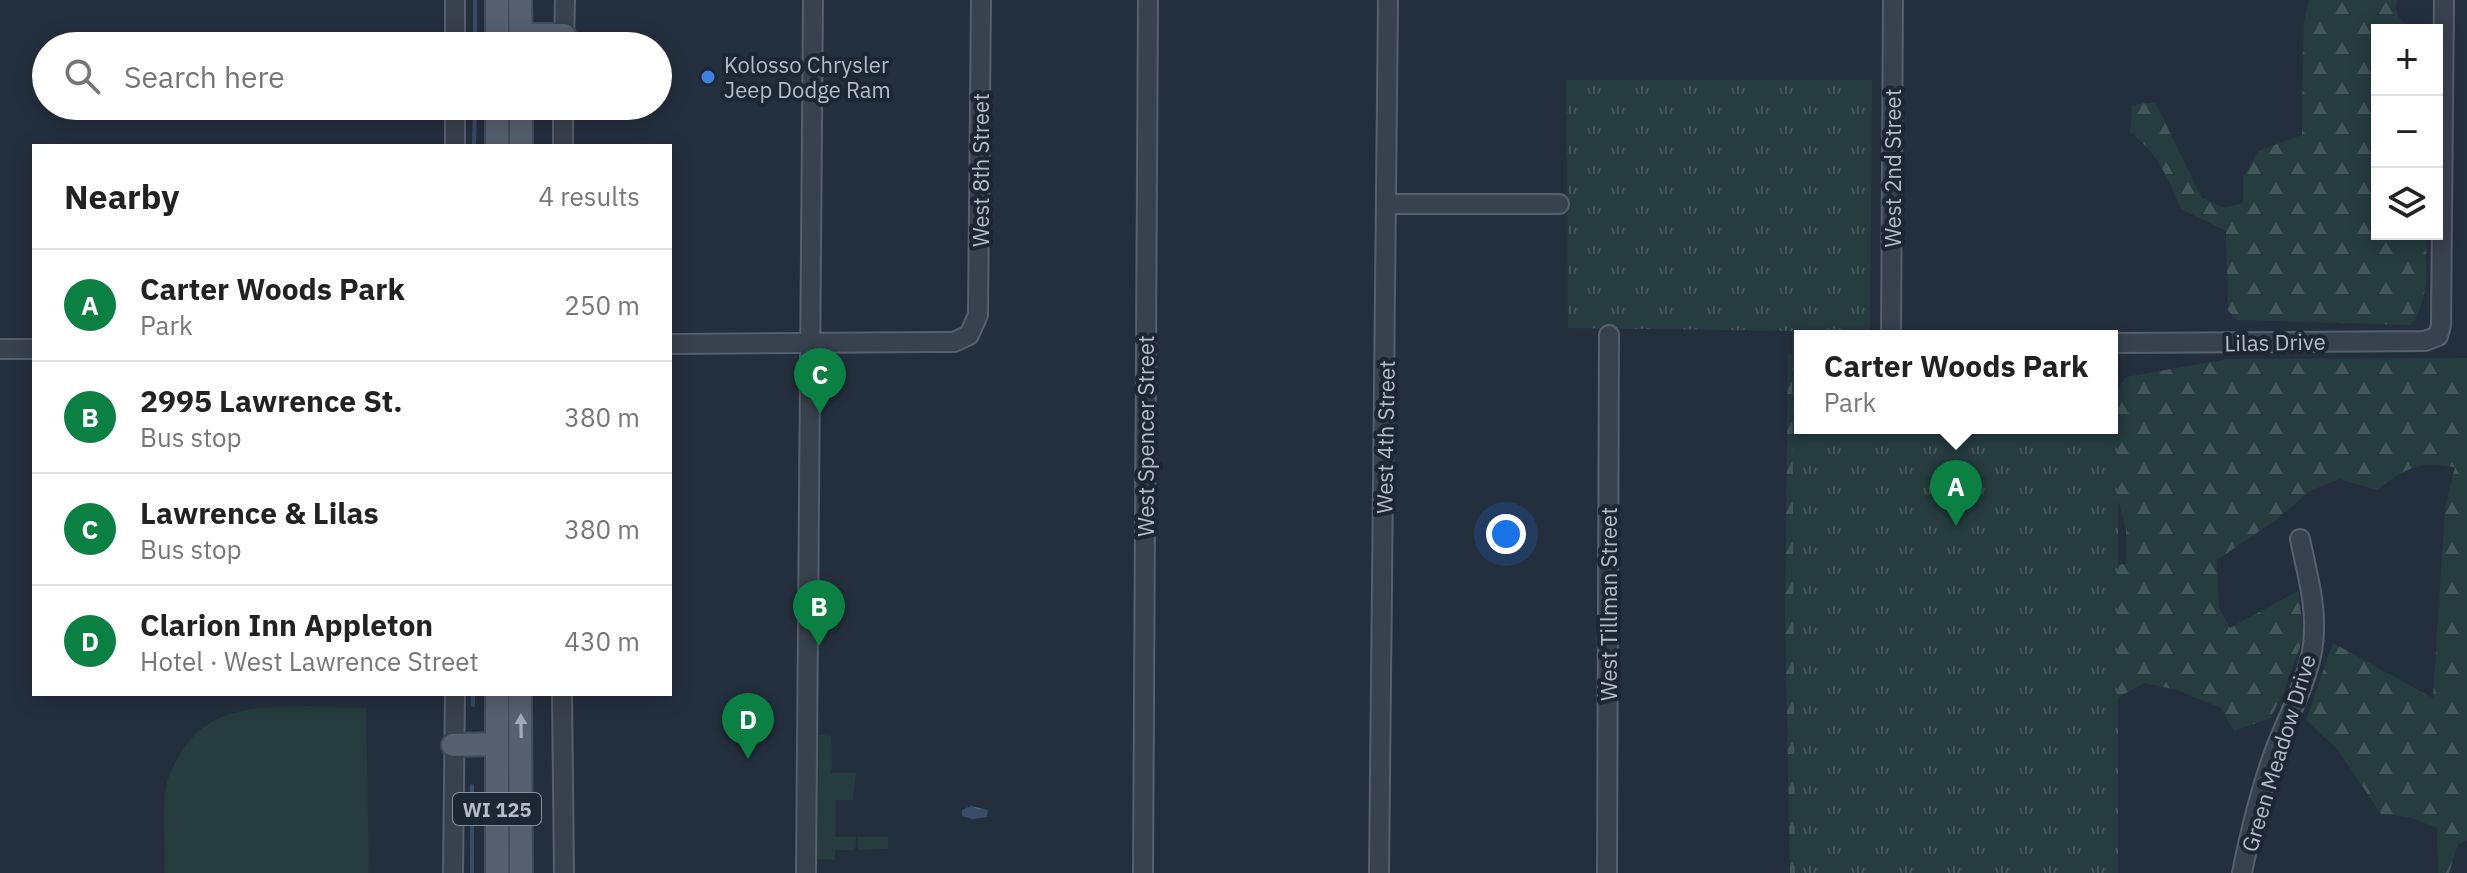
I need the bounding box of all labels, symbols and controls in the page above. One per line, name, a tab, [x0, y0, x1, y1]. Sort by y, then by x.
map controls	[2371, 24, 2443, 240]
button: +	[2371, 24, 2443, 96]
search box	[32, 32, 672, 120]
place label: Kolosso Chrysler Jeep Dodge Ram	[724, 50, 891, 104]
icon: search	[60, 54, 104, 98]
text: Search here	[124, 57, 285, 96]
marker: Kolosso Chrysler Jeep Dodge Ram	[699, 68, 717, 86]
street label: West 2nd Street	[1878, 89, 1907, 247]
street label: West 8th Street	[966, 93, 995, 247]
button: −	[2371, 96, 2443, 168]
button: layers	[2371, 168, 2443, 240]
text: Nearby	[64, 174, 179, 218]
text: 4 results	[538, 179, 640, 213]
text: Carter Woods Park	[140, 269, 405, 308]
text: A	[81, 288, 99, 322]
text: 250 m	[564, 288, 640, 322]
text: Park	[140, 308, 193, 342]
street label: Lilas Drive	[2224, 327, 2326, 357]
popup	[1794, 330, 2118, 434]
street label: West Spencer Street	[1131, 335, 1160, 537]
text: Carter Woods Park	[1824, 346, 2088, 385]
pin: C	[794, 348, 846, 414]
street label: West 4th Street	[1369, 360, 1401, 514]
text: 2995 Lawrence St.	[140, 381, 403, 420]
text: Park	[1824, 385, 1876, 419]
text: B	[81, 400, 99, 434]
text: 380 m	[564, 400, 640, 434]
text: Bus stop	[140, 420, 242, 454]
pin: A	[1930, 460, 1982, 526]
text: Lawrence & Lilas	[140, 493, 379, 532]
street label: West Tillman Street	[1594, 507, 1623, 701]
text: C	[82, 512, 98, 546]
text: 380 m	[564, 512, 640, 546]
your location	[1486, 514, 1526, 554]
text: Bus stop	[140, 532, 242, 566]
pin: B	[793, 580, 845, 646]
text: Clarion Inn Appleton	[140, 605, 433, 644]
text: D	[81, 624, 99, 658]
text: 430 m	[564, 624, 640, 658]
text: Hotel · West Lawrence Street	[140, 644, 479, 678]
street label: Green Meadow Drive	[2234, 651, 2322, 855]
pin: D	[722, 693, 774, 759]
one-way arrow	[514, 713, 527, 738]
road number: WI 125	[453, 793, 541, 825]

